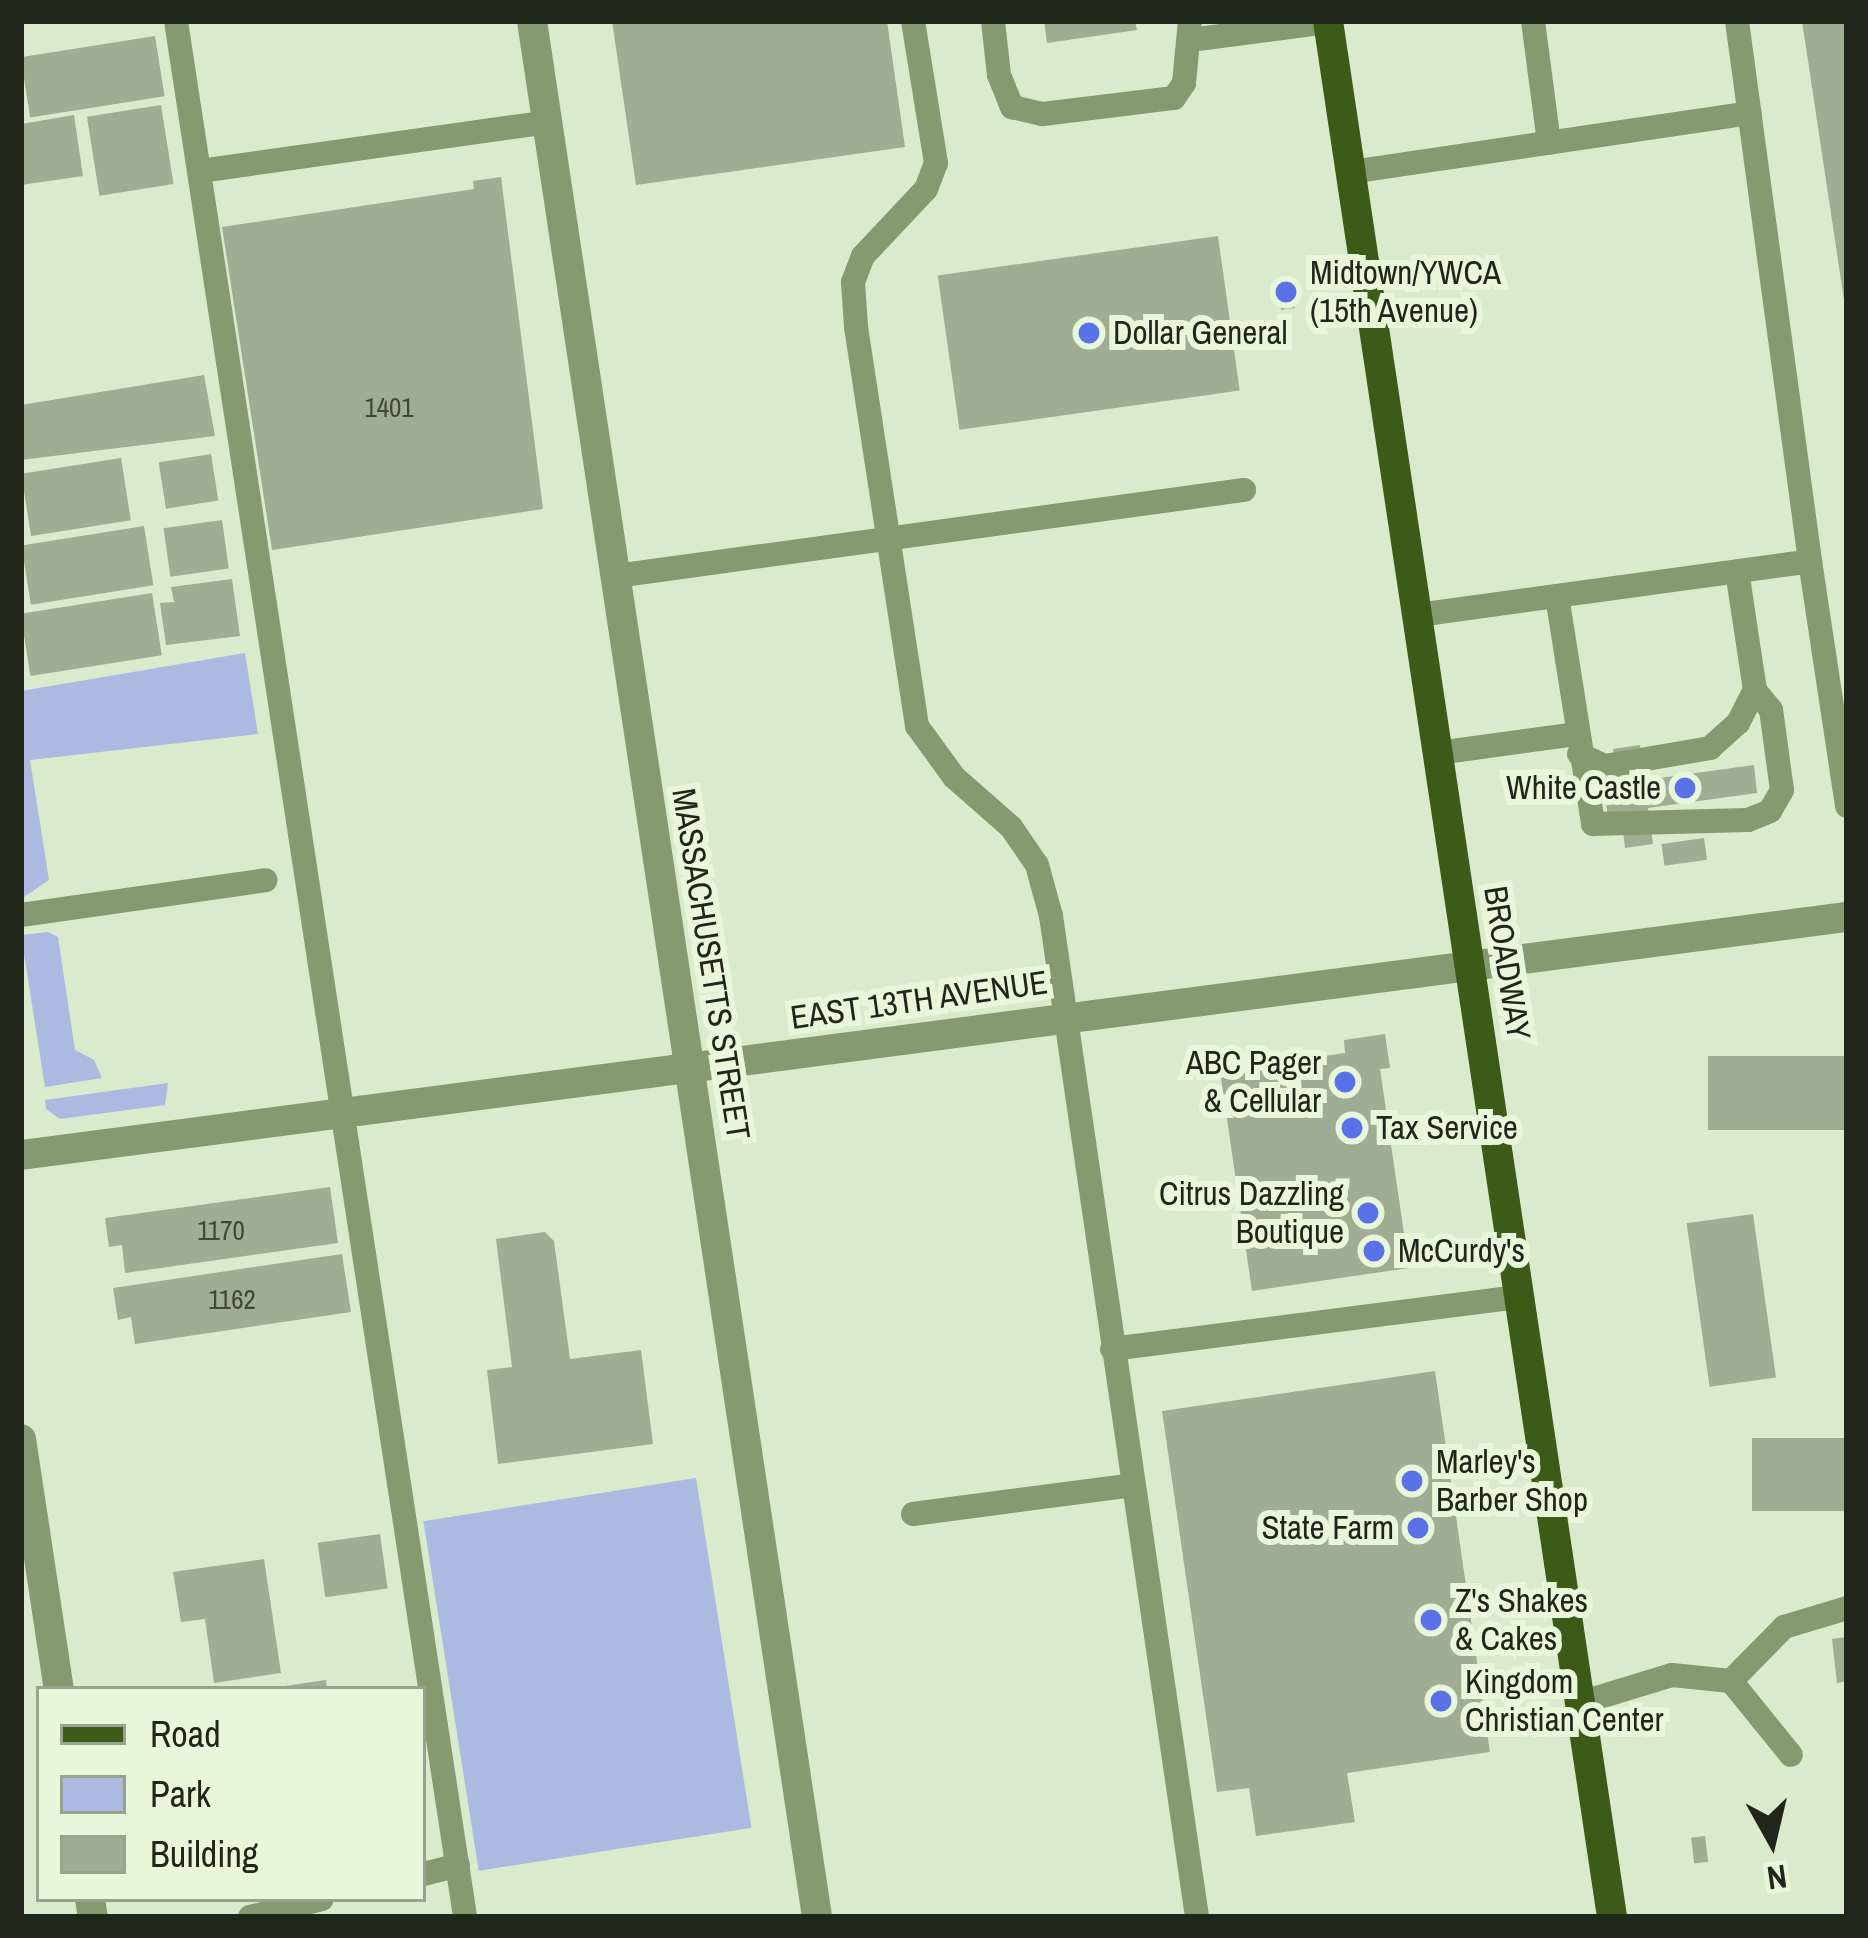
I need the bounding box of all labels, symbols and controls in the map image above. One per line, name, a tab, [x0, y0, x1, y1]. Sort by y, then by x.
place label: Midtown/YWCA (15th Avenue)	[1310, 253, 1501, 331]
marker: Midtown/YWCA (15th Avenue)	[1273, 279, 1299, 305]
place label: Dollar General	[1113, 313, 1287, 353]
marker: Dollar General	[1076, 320, 1102, 346]
house number: 1401	[364, 392, 414, 424]
place label: White Castle	[1506, 768, 1661, 808]
marker: White Castle	[1672, 775, 1698, 801]
street label: MASSACHUSETTS STREET	[664, 786, 758, 1142]
street label: BROADWAY	[1475, 883, 1539, 1043]
street label: EAST 13TH AVENUE	[787, 962, 1051, 1038]
place label: ABC Pager & Cellular	[1186, 1043, 1321, 1121]
marker: ABC Pager & Cellular	[1332, 1069, 1358, 1095]
place label: Tax Service	[1376, 1108, 1518, 1148]
marker: Tax Service	[1339, 1115, 1365, 1141]
place label: Citrus Dazzling Boutique	[1159, 1174, 1344, 1252]
marker: Citrus Dazzling Boutique	[1355, 1200, 1381, 1226]
house number: 1170	[197, 1215, 245, 1247]
place label: McCurdy's	[1398, 1231, 1525, 1271]
marker: McCurdy's	[1361, 1238, 1387, 1264]
house number: 1162	[208, 1284, 256, 1316]
place label: Marley's Barber Shop	[1436, 1442, 1588, 1520]
marker: Marley's Barber Shop	[1399, 1468, 1425, 1494]
place label: State Farm	[1261, 1508, 1394, 1548]
marker: State Farm	[1405, 1515, 1431, 1541]
place label: Z's Shakes & Cakes	[1455, 1581, 1588, 1659]
marker: Z's Shakes & Cakes	[1418, 1607, 1444, 1633]
place label: Kingdom Christian Center	[1465, 1662, 1664, 1740]
legend	[36, 1686, 426, 1902]
marker: Kingdom Christian Center	[1428, 1688, 1454, 1714]
text: Road	[150, 1710, 221, 1758]
text: Park	[150, 1770, 211, 1818]
north arrow	[1712, 1782, 1832, 1902]
text: Building	[150, 1830, 258, 1878]
text: N	[1764, 1855, 1790, 1901]

